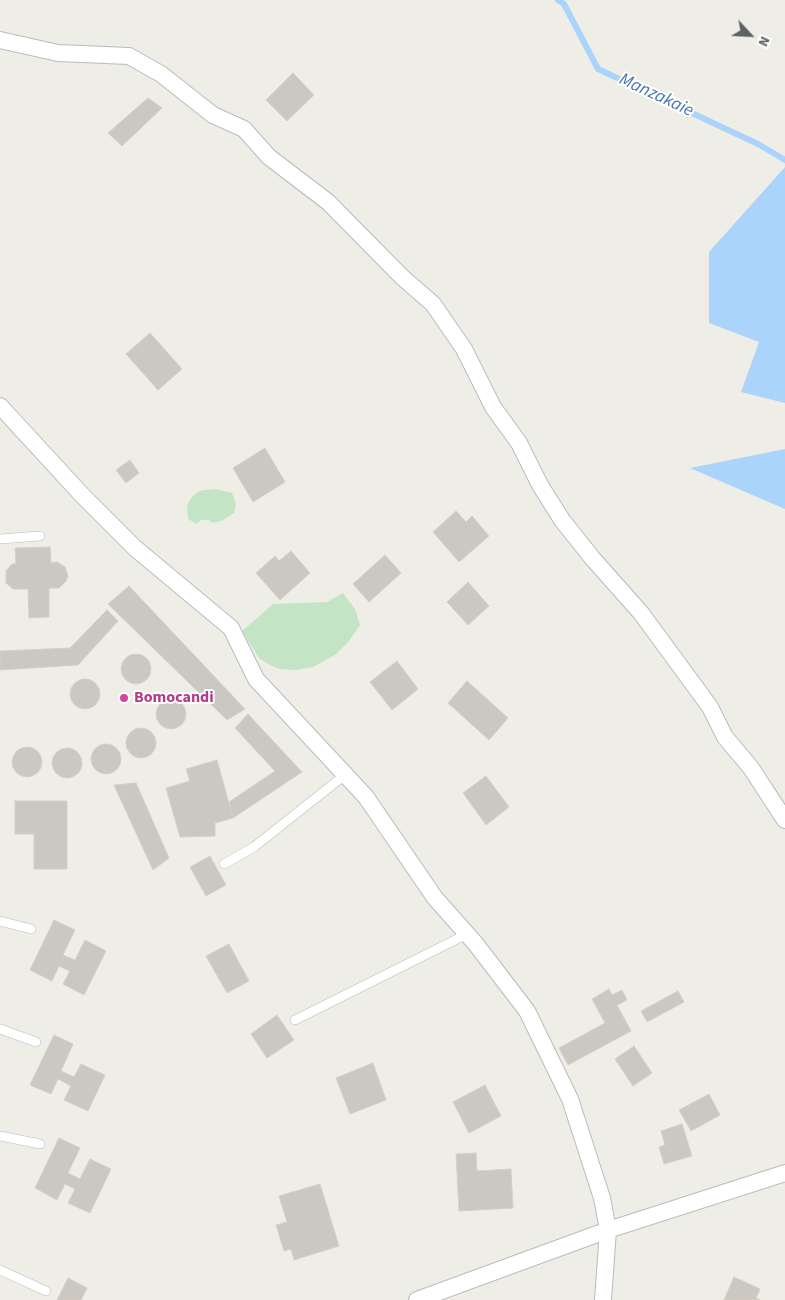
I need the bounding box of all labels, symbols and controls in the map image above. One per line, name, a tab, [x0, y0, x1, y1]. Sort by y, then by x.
north arrow	[725, 10, 775, 60]
text: N	[753, 33, 775, 50]
water label: Manzakaie	[615, 69, 697, 123]
place label: Bomocandi	[134, 688, 214, 708]
marker: Bomocandi	[118, 692, 130, 704]

